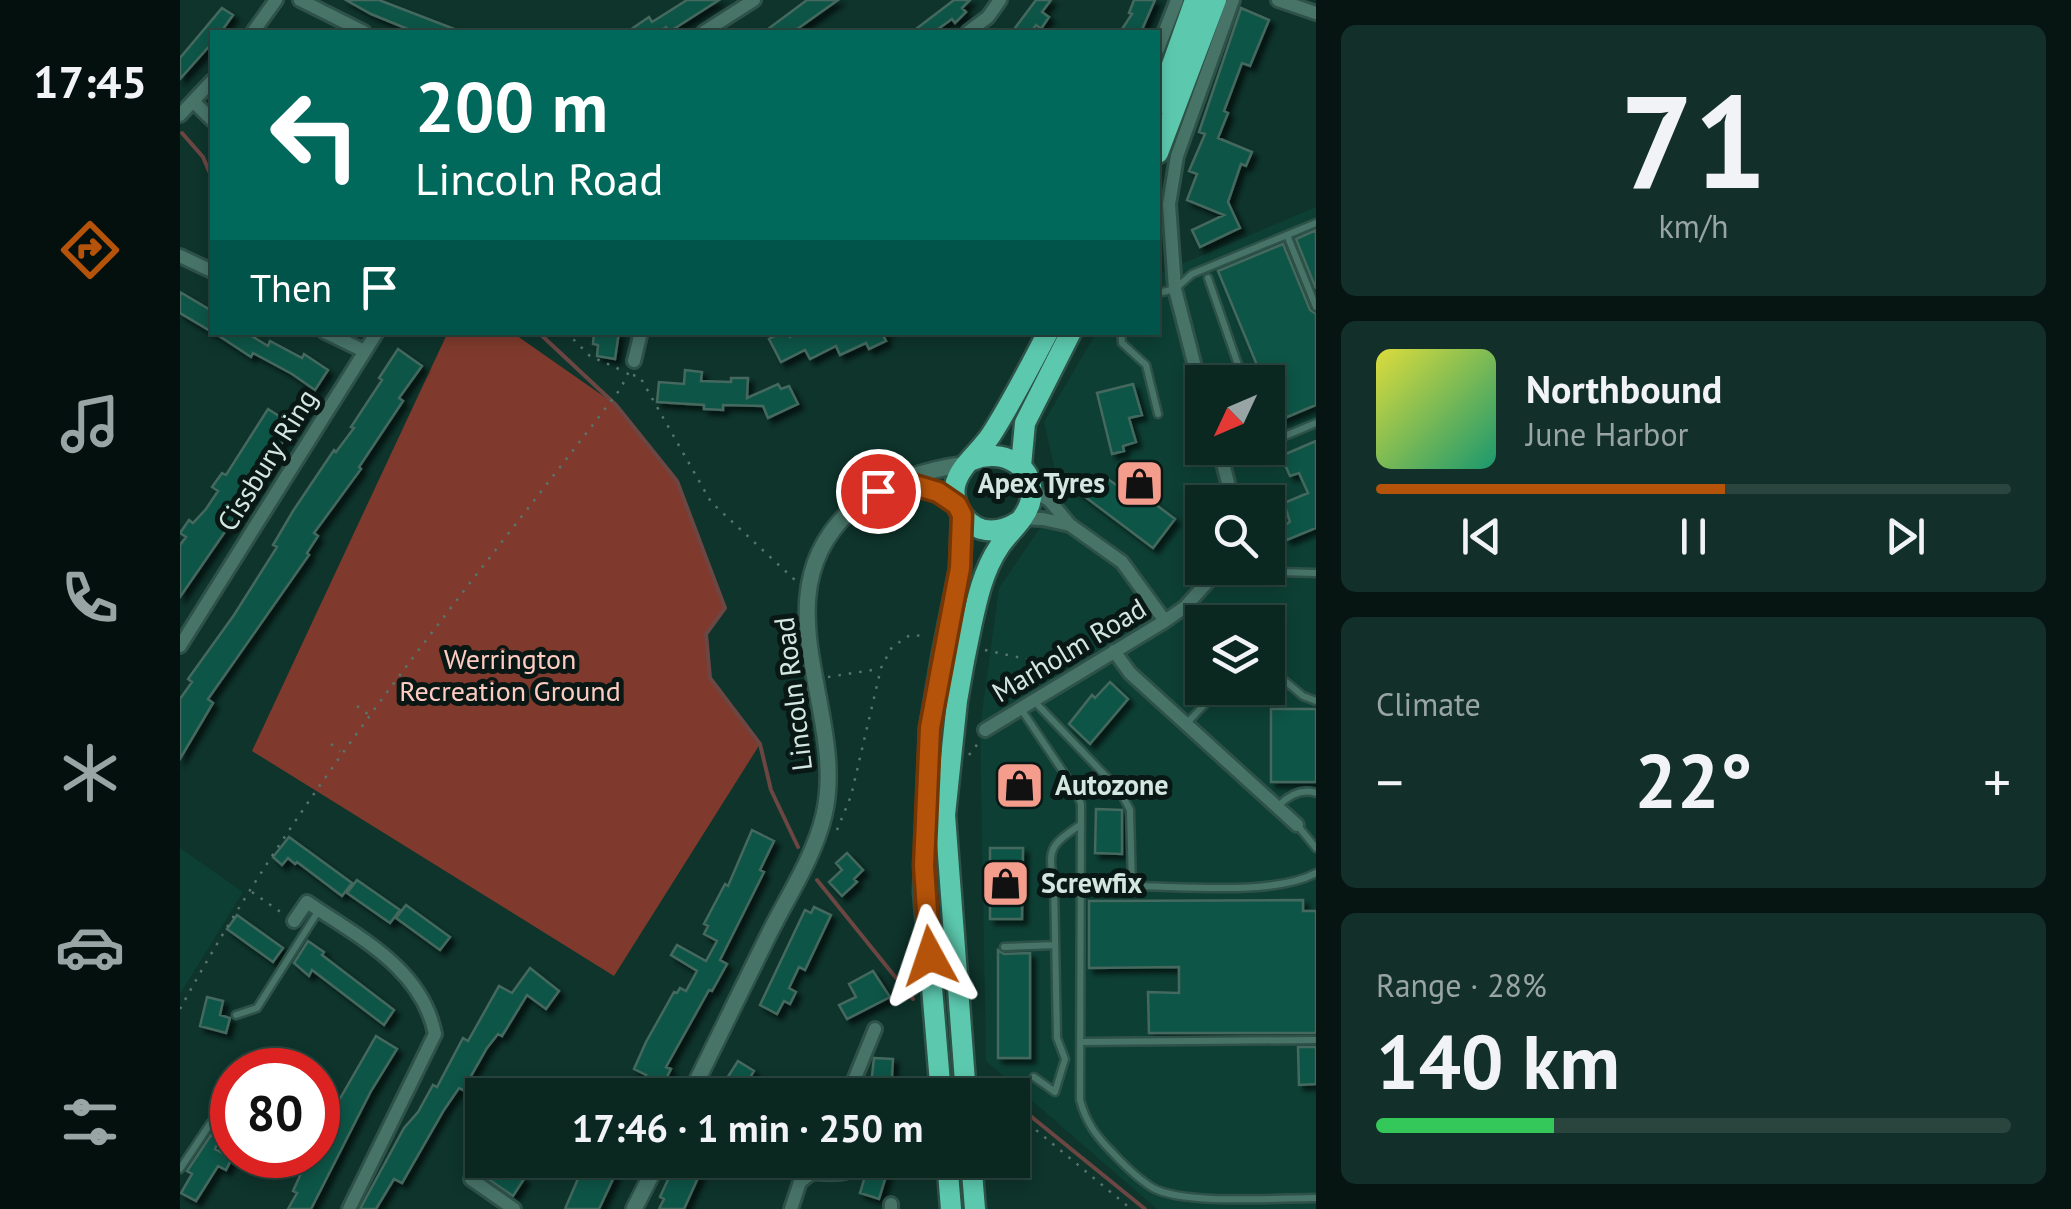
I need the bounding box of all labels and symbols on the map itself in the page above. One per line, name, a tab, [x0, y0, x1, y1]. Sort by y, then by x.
north arrow	[1185, 365, 1285, 465]
street label: Cissbury Ring	[208, 382, 325, 538]
pin	[836, 449, 921, 534]
shop icon: Apex Tyres	[1114, 457, 1166, 509]
place label: Apex Tyres	[978, 464, 1105, 501]
street label: Marholm Road	[985, 589, 1153, 710]
street label: Lincoln Road	[765, 615, 820, 773]
park label: Werrington Recreation Ground	[399, 640, 621, 709]
shop icon: Autozone	[994, 759, 1046, 811]
place label: Autozone	[1055, 766, 1169, 803]
shop icon: Screwfix	[980, 857, 1032, 909]
place label: Screwfix	[1041, 864, 1143, 901]
position arrow	[878, 904, 982, 1008]
speed limit sign: 80	[210, 1048, 340, 1178]

